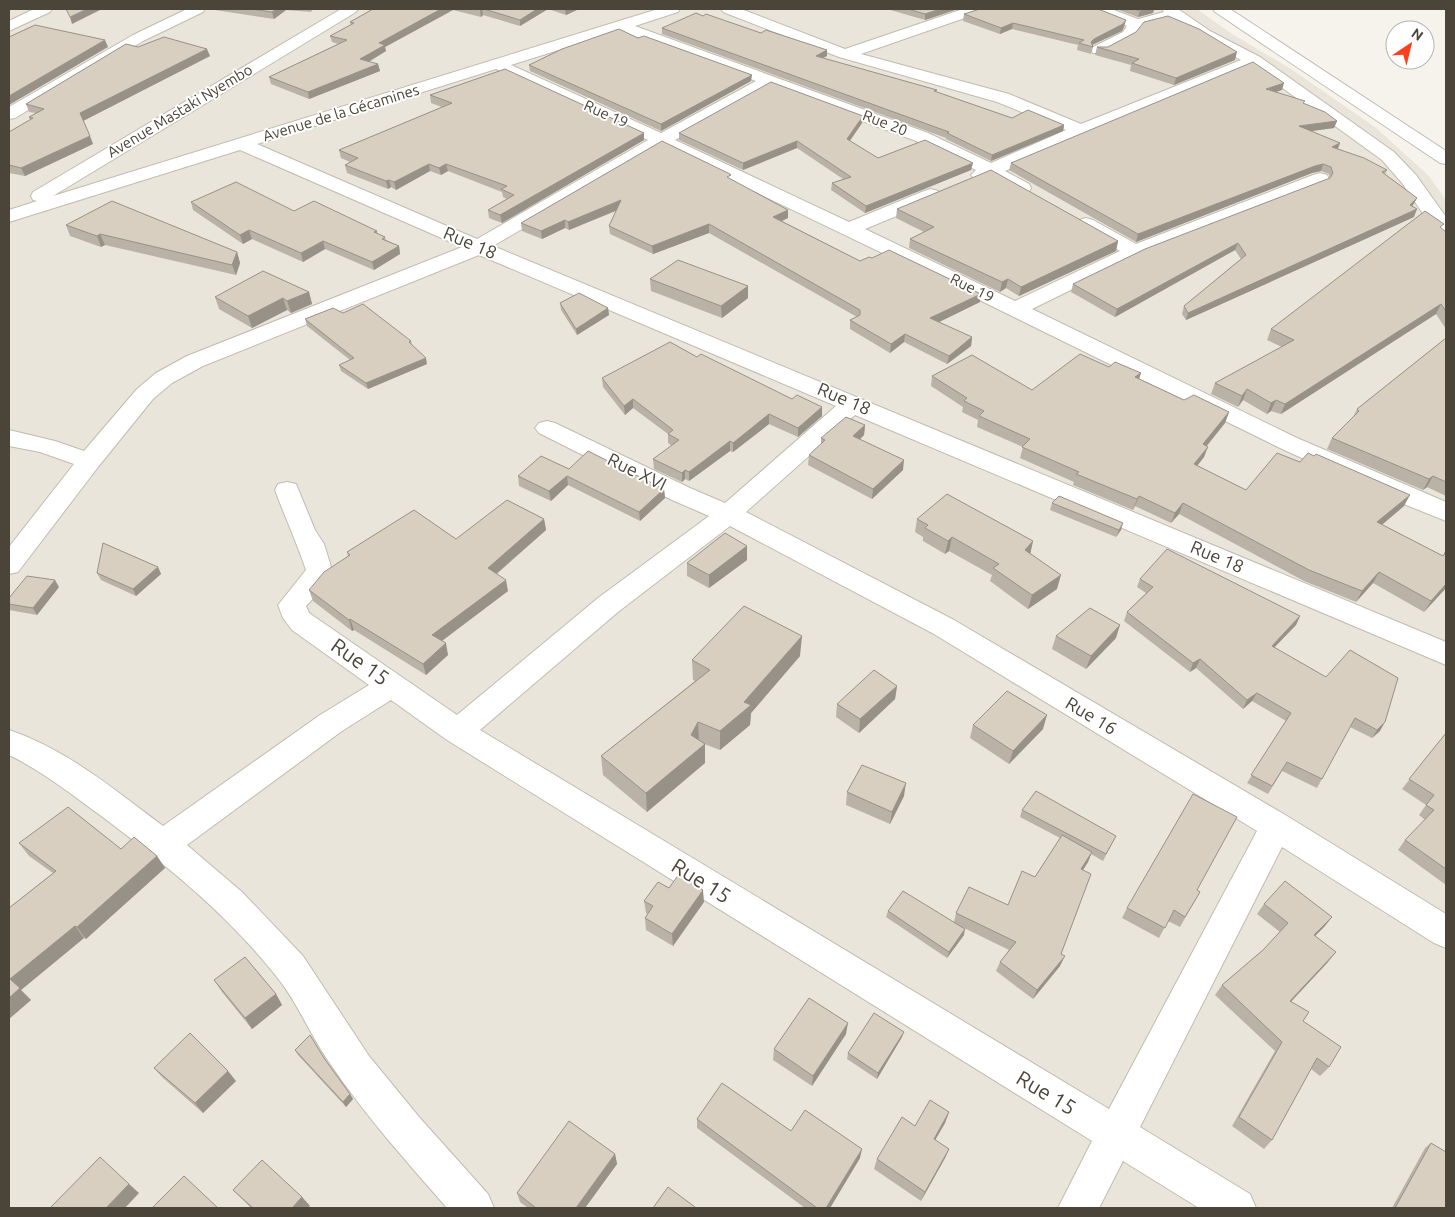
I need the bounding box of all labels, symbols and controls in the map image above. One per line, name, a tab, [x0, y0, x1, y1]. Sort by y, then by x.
north arrow	[1385, 20, 1435, 70]
text: N	[1409, 25, 1426, 44]
street label: Avenue Mastaki Nyembo	[104, 60, 255, 161]
street label: Avenue de la Gécamines	[261, 81, 421, 144]
street label: Rue 19	[581, 96, 631, 131]
street label: Rue 20	[860, 106, 910, 139]
street label: Rue 18	[441, 222, 500, 262]
street label: Rue 19	[948, 270, 997, 305]
street label: Rue 18	[815, 378, 874, 418]
street label: Rue XVI	[605, 448, 670, 494]
street label: Rue 18	[1188, 536, 1247, 576]
street label: Rue 15	[327, 633, 394, 690]
street label: Rue 16	[1062, 692, 1121, 738]
street label: Rue 15	[668, 853, 736, 908]
street label: Rue 15	[1012, 1065, 1081, 1119]

